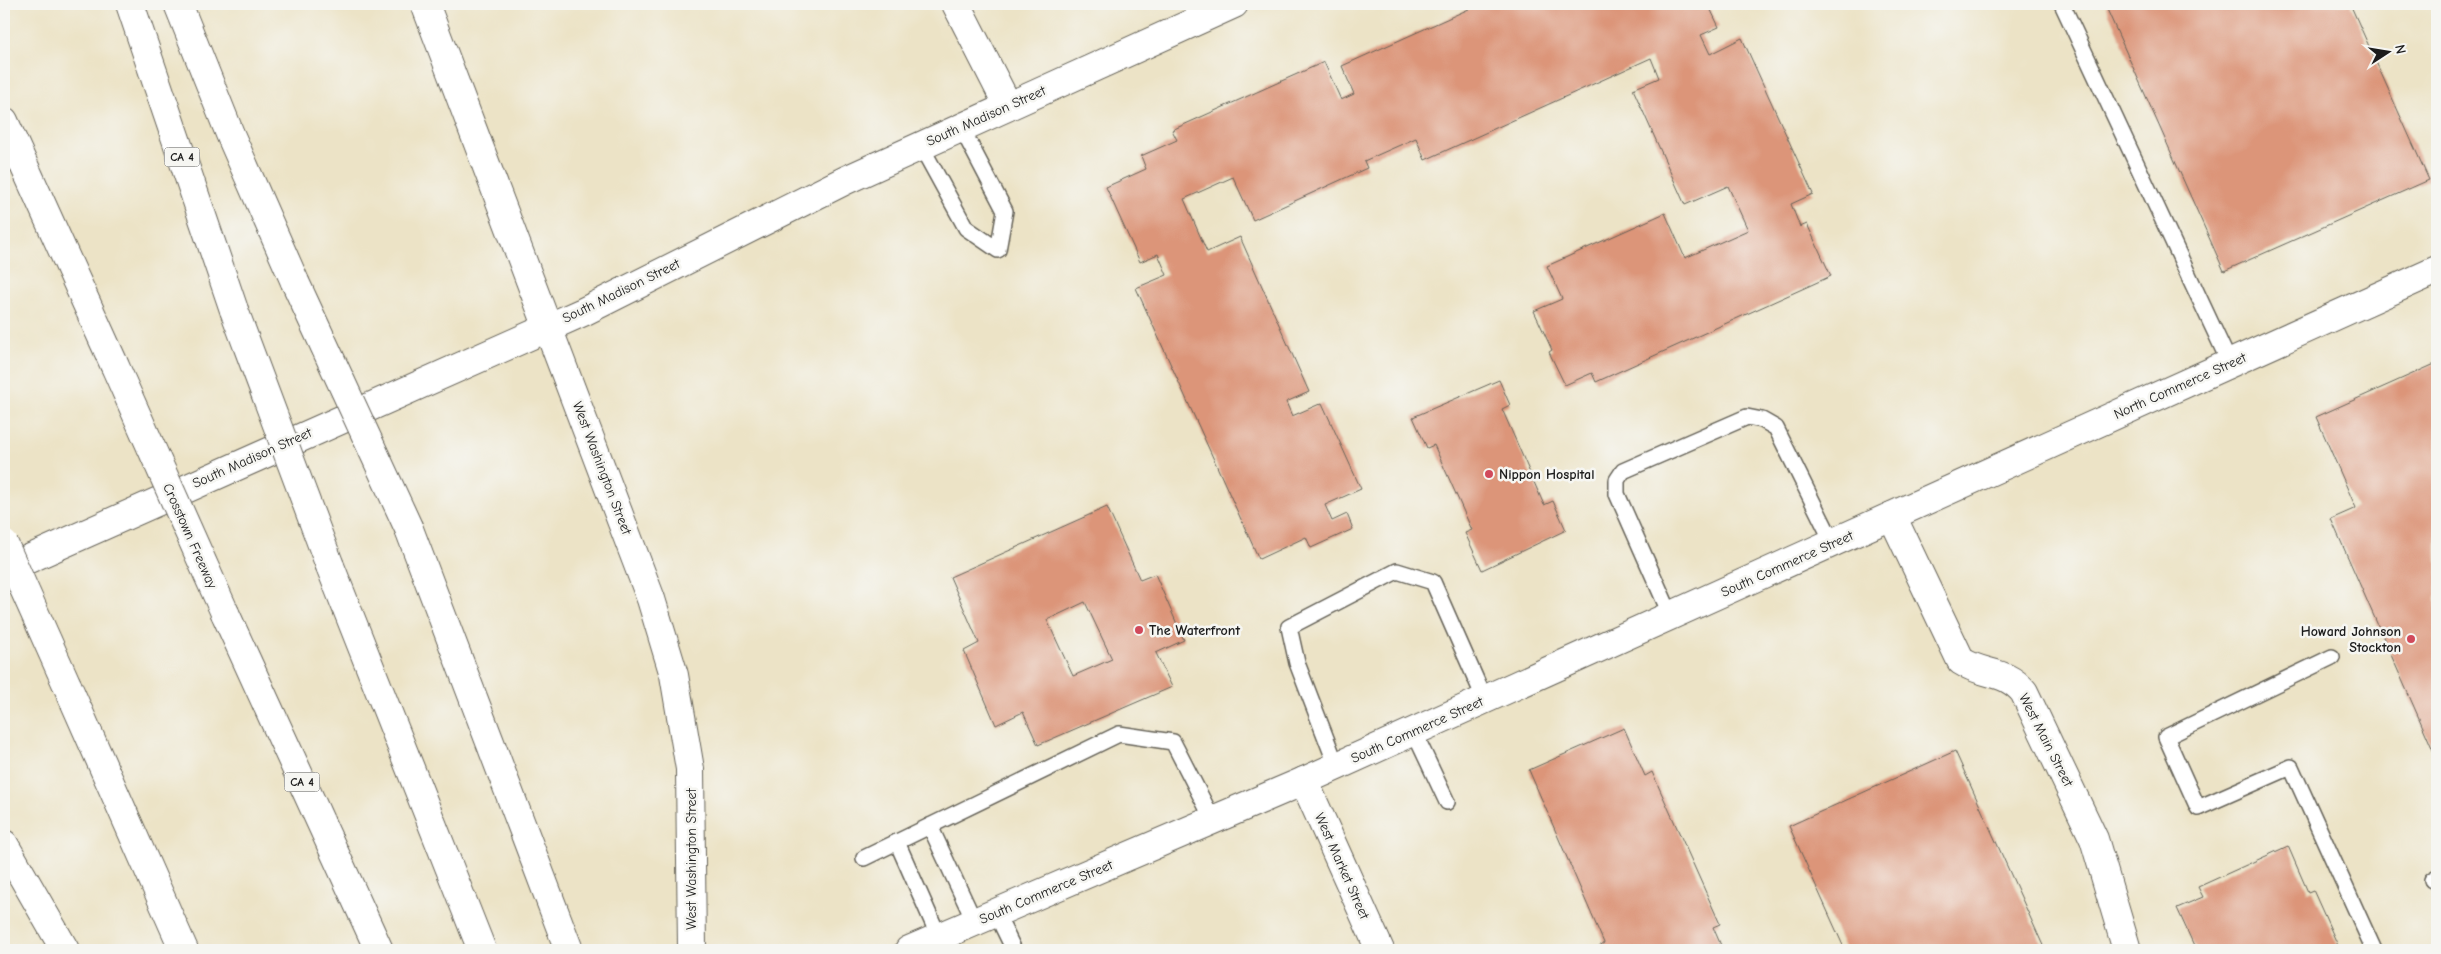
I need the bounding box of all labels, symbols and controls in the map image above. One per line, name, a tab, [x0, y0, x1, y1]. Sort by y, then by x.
north arrow	[2364, 28, 2414, 78]
text: N	[2391, 43, 2409, 56]
street label: South Madison Street	[924, 82, 1049, 150]
road number: CA 4	[164, 148, 200, 166]
street label: South Madison Street	[559, 255, 683, 327]
street label: North Commerce Street	[2111, 349, 2250, 423]
street label: West Washington Street	[569, 399, 636, 538]
street label: South Madison Street	[190, 424, 315, 492]
place label: Nippon Hospital	[1499, 466, 1595, 483]
marker: Nippon Hospital	[1483, 468, 1495, 480]
street label: Crosstown Freeway	[159, 481, 221, 592]
street label: South Commerce Street	[1718, 527, 1857, 601]
place label: The Waterfront	[1149, 622, 1240, 639]
place label: Howard Johnson Stockton	[2301, 623, 2401, 656]
marker: The Waterfront	[1133, 624, 1145, 636]
marker: Howard Johnson Stockton	[2405, 633, 2417, 645]
street label: West Main Street	[2015, 691, 2077, 790]
street label: South Commerce Street	[1348, 693, 1487, 767]
road number: CA 4	[284, 772, 320, 792]
street label: West Washington Street	[683, 787, 700, 930]
street label: West Market Street	[1311, 810, 1373, 923]
street label: South Commerce Street	[977, 856, 1116, 928]

